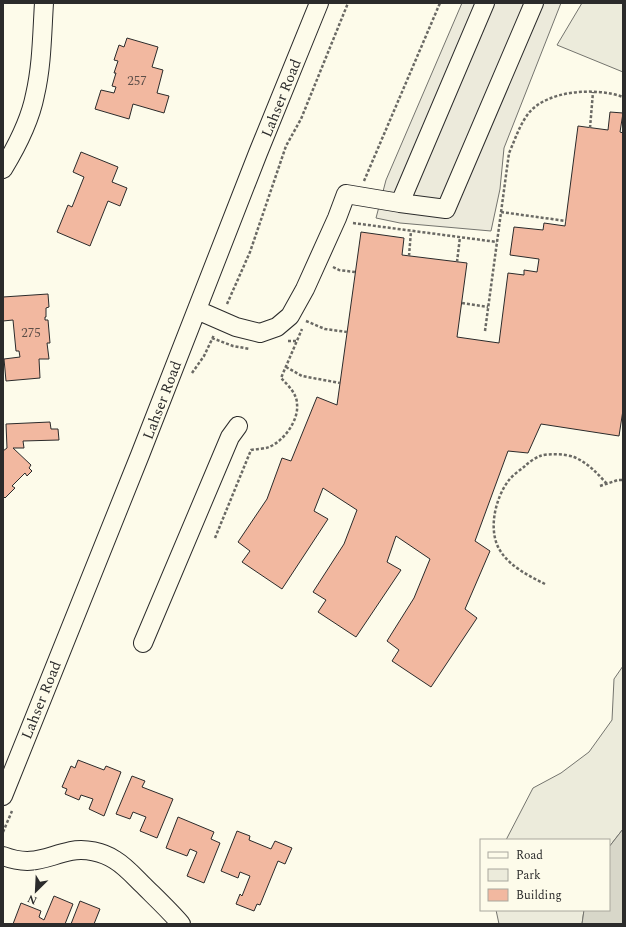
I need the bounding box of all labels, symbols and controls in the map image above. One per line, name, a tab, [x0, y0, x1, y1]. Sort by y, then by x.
street label: Lahser Road	[255, 56, 308, 141]
house number: 257	[127, 71, 147, 91]
house number: 275	[21, 323, 41, 343]
street label: Lahser Road	[137, 357, 188, 443]
street label: Lahser Road	[15, 658, 68, 743]
legend	[480, 839, 610, 911]
text: Road	[516, 846, 543, 865]
text: Park	[516, 866, 541, 885]
north arrow	[16, 871, 56, 911]
text: Building	[516, 886, 562, 905]
text: N	[25, 890, 40, 909]

